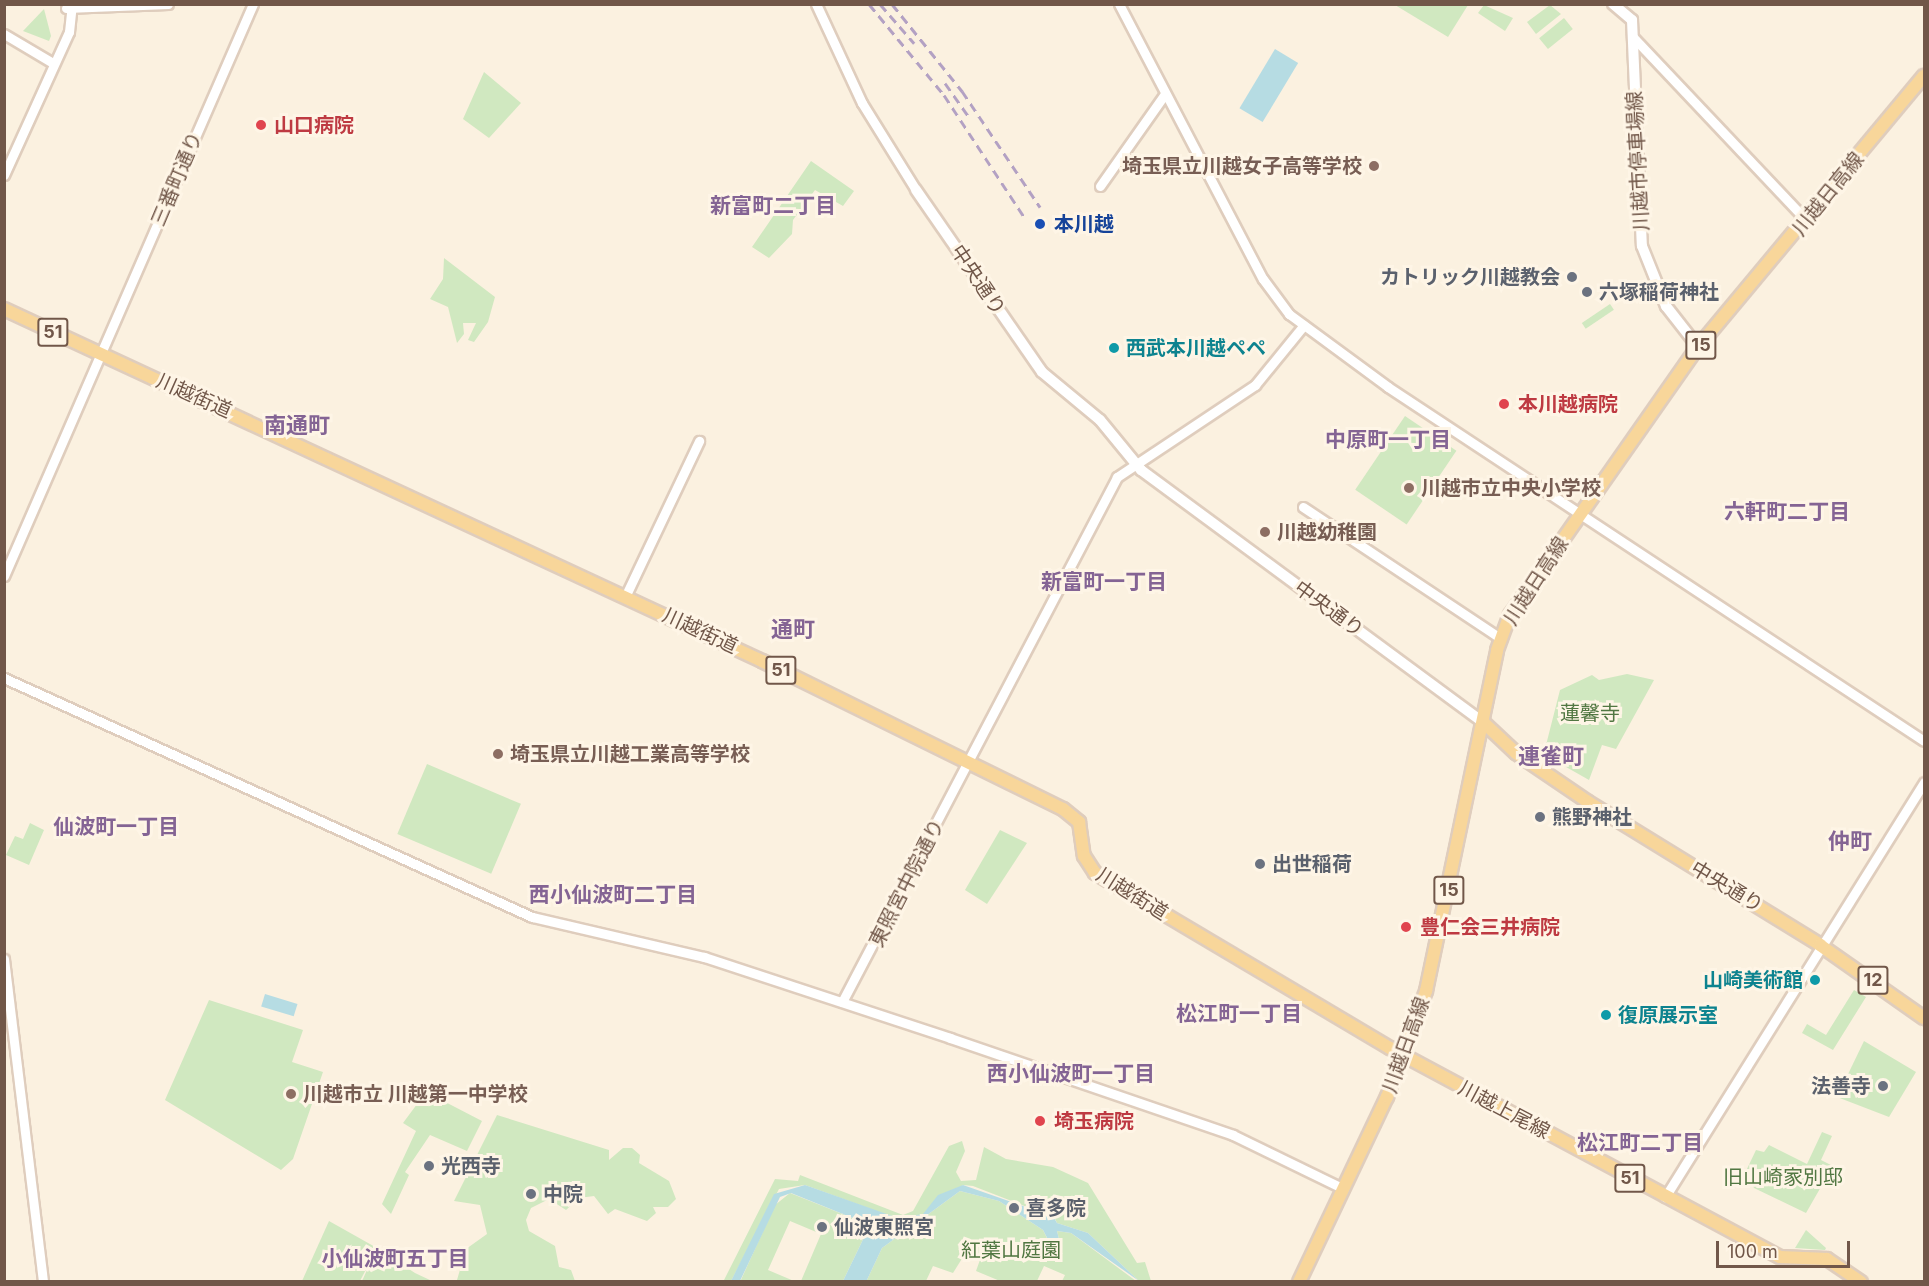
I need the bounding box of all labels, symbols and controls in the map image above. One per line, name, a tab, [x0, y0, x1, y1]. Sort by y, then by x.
street label: 川越市停車場線	[1622, 90, 1654, 232]
place label: 山口病院	[274, 113, 354, 137]
marker: 山口病院	[252, 116, 270, 134]
street label: 三番町通り	[146, 128, 208, 230]
street label: 川越日高線	[1787, 148, 1869, 240]
place label: 埼玉県立川越女子高等学校	[1122, 154, 1362, 178]
marker: 埼玉県立川越女子高等学校	[1367, 159, 1381, 173]
district label: 新富町二丁目	[710, 193, 836, 219]
place label: 本川越	[1054, 212, 1114, 236]
marker: 本川越	[1031, 215, 1049, 233]
street label: 中央通り	[946, 240, 1010, 320]
place label: カトリック川越教会	[1380, 265, 1560, 289]
marker: カトリック川越教会	[1565, 270, 1579, 284]
place label: 六塚稲荷神社	[1599, 280, 1719, 304]
marker: 六塚稲荷神社	[1580, 285, 1594, 299]
road number: 51	[36, 317, 70, 347]
road number: 15	[1684, 330, 1718, 360]
place label: 西武本川越ペペ	[1126, 336, 1266, 360]
marker: 西武本川越ペペ	[1107, 341, 1121, 355]
street label: 川越街道	[153, 369, 235, 423]
place label: 本川越病院	[1518, 392, 1618, 416]
marker: 本川越病院	[1495, 395, 1513, 413]
district label: 南通町	[264, 413, 330, 439]
district label: 中原町一丁目	[1325, 427, 1451, 453]
place label: 川越市立中央小学校	[1421, 476, 1601, 500]
marker: 川越市立中央小学校	[1402, 481, 1416, 495]
district label: 六軒町二丁目	[1724, 499, 1850, 525]
place label: 川越幼稚園	[1277, 520, 1377, 544]
marker: 川越幼稚園	[1258, 525, 1272, 539]
street label: 川越日高線	[1499, 533, 1573, 629]
district label: 新富町一丁目	[1041, 569, 1167, 595]
street label: 中央通り	[1290, 576, 1368, 642]
street label: 川越街道	[659, 603, 741, 659]
district label: 通町	[771, 617, 815, 643]
road number: 51	[764, 655, 798, 685]
park label: 蓮馨寺	[1560, 701, 1620, 725]
place label: 埼玉県立川越工業高等学校	[510, 742, 750, 766]
district label: 連雀町	[1518, 744, 1584, 770]
marker: 埼玉県立川越工業高等学校	[491, 747, 505, 761]
place label: 熊野神社	[1552, 805, 1632, 829]
marker: 熊野神社	[1533, 810, 1547, 824]
district label: 仙波町一丁目	[53, 814, 179, 840]
street label: 東照宮中院通り	[865, 815, 949, 951]
district label: 仲町	[1828, 829, 1872, 855]
place label: 出世稲荷	[1272, 852, 1352, 876]
street label: 中央通り	[1687, 856, 1767, 918]
marker: 出世稲荷	[1253, 857, 1267, 871]
street label: 川越街道	[1092, 863, 1172, 925]
road number: 15	[1432, 875, 1466, 905]
district label: 西小仙波町二丁目	[529, 882, 697, 908]
place label: 豊仁会三井病院	[1420, 915, 1560, 939]
marker: 豊仁会三井病院	[1397, 918, 1415, 936]
road number: 12	[1856, 965, 1890, 995]
place label: 山崎美術館	[1703, 968, 1803, 992]
marker: 山崎美術館	[1808, 973, 1822, 987]
street label: 川越日高線	[1378, 994, 1434, 1096]
district label: 松江町一丁目	[1176, 1001, 1302, 1027]
place label: 復原展示室	[1618, 1003, 1718, 1027]
marker: 復原展示室	[1599, 1008, 1613, 1022]
district label: 西小仙波町一丁目	[987, 1061, 1155, 1087]
place label: 法善寺	[1811, 1074, 1871, 1098]
street label: 川越上尾線	[1454, 1076, 1554, 1144]
marker: 法善寺	[1876, 1079, 1890, 1093]
place label: 川越市立 川越第一中学校	[303, 1082, 528, 1106]
marker: 川越市立 川越第一中学校	[284, 1087, 298, 1101]
place label: 埼玉病院	[1054, 1109, 1134, 1133]
marker: 埼玉病院	[1031, 1112, 1049, 1130]
district label: 松江町二丁目	[1577, 1130, 1703, 1156]
place label: 光西寺	[441, 1154, 501, 1178]
marker: 光西寺	[422, 1159, 436, 1173]
road number: 51	[1614, 1163, 1646, 1193]
park label: 旧山崎家別邸	[1723, 1165, 1843, 1189]
place label: 中院	[543, 1182, 583, 1206]
marker: 中院	[524, 1187, 538, 1201]
place label: 喜多院	[1026, 1196, 1086, 1220]
marker: 喜多院	[1007, 1201, 1021, 1215]
place label: 仙波東照宮	[834, 1215, 934, 1239]
marker: 仙波東照宮	[815, 1220, 829, 1234]
scale bar	[1719, 1229, 1852, 1267]
park label: 紅葉山庭園	[961, 1238, 1061, 1262]
text: 100 m	[1727, 1241, 1778, 1262]
district label: 小仙波町五丁目	[322, 1246, 468, 1272]

